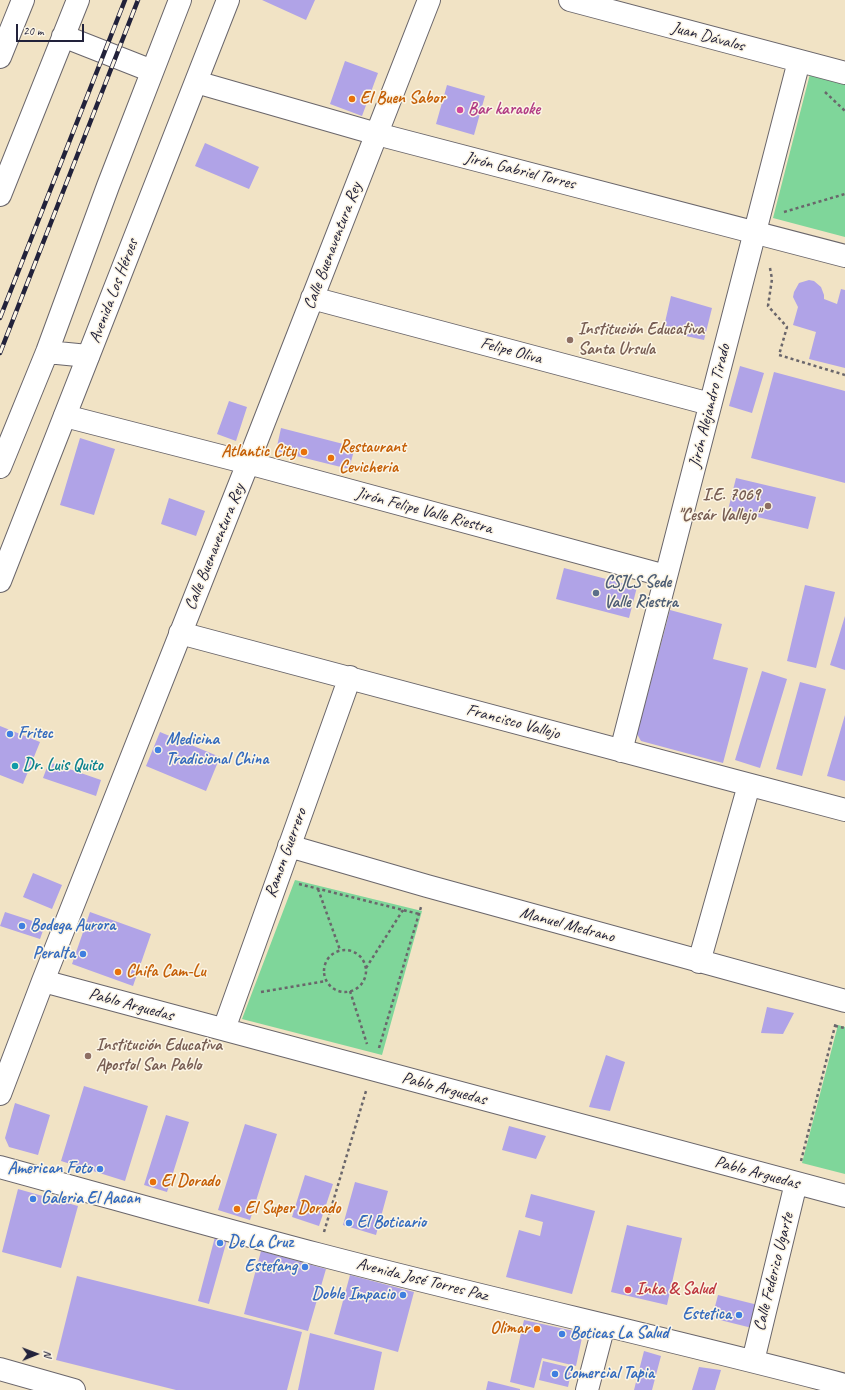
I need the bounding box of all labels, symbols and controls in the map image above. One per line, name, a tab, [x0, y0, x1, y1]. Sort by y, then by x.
scale bar	[18, 16, 86, 42]
street label: Juan Dávalos	[669, 18, 747, 56]
text: 20 m	[23, 23, 43, 39]
place label: El Buen Sabor	[360, 89, 445, 109]
marker: El Buen Sabor	[347, 94, 357, 104]
place label: Bar karaoke	[468, 100, 540, 120]
marker: Bar karaoke	[455, 105, 465, 115]
street label: Jirón Gabriel Torres	[463, 147, 577, 195]
street label: Calle Buenaventura Rey	[299, 180, 367, 312]
street label: Avenida Los Héroes	[85, 236, 143, 346]
place label: Institución Educativa Santa Ursula	[578, 320, 704, 360]
street label: Felipe Oliva	[478, 333, 544, 369]
marker: Institución Educativa Santa Ursula	[565, 335, 575, 345]
street label: Jirón Alejandro Tirado	[685, 342, 735, 470]
place label: Restaurant Cevicheria	[339, 438, 406, 478]
place label: Atlantic City	[221, 442, 296, 462]
marker: Atlantic City	[299, 447, 309, 457]
marker: Restaurant Cevicheria	[326, 453, 336, 463]
street label: Calle Buenaventura Rey	[180, 481, 250, 613]
street label: Jirón Felipe Valle Riestra	[354, 483, 494, 539]
place label: I.E. 7069 "Cesár Vallejo"	[678, 486, 760, 526]
marker: I.E. 7069 "Cesár Vallejo"	[763, 501, 773, 511]
place label: CSJLS Sede Valle Riestra	[604, 573, 678, 613]
marker: CSJLS Sede Valle Riestra	[591, 588, 601, 598]
street label: Francisco Vallejo	[464, 700, 562, 744]
place label: Fritec	[18, 724, 53, 744]
marker: Fritec	[5, 729, 15, 739]
place label: Medicina Tradicional China	[166, 730, 268, 770]
marker: Medicina Tradicional China	[153, 745, 163, 755]
place label: Dr. Luis Quito	[23, 756, 103, 776]
marker: Dr. Luis Quito	[10, 761, 20, 771]
street label: Ramon Guerrero	[260, 806, 312, 900]
street label: Manuel Medrano	[517, 903, 617, 947]
place label: Bodega Aurora	[30, 916, 115, 936]
marker: Bodega Aurora	[17, 921, 27, 931]
place label: Peralta	[33, 944, 75, 964]
marker: Peralta	[78, 949, 88, 959]
place label: Chifa Cam-Lu	[126, 962, 205, 982]
marker: Chifa Cam-Lu	[113, 967, 123, 977]
street label: Pablo Arguedas	[86, 984, 176, 1026]
place label: Institución Educativa Apostol San Pablo	[96, 1036, 222, 1076]
marker: Institución Educativa Apostol San Pablo	[83, 1051, 93, 1061]
street label: Pablo Arguedas	[399, 1068, 489, 1110]
street label: Pablo Arguedas	[712, 1152, 802, 1194]
place label: American Foto	[7, 1159, 92, 1179]
marker: American Foto	[95, 1164, 105, 1174]
place label: El Dorado	[161, 1172, 220, 1192]
marker: El Dorado	[148, 1177, 158, 1187]
place label: Galeria El Aacan	[41, 1189, 140, 1209]
marker: Galeria El Aacan	[28, 1194, 38, 1204]
place label: El Super Dorado	[245, 1199, 340, 1219]
marker: El Super Dorado	[232, 1204, 242, 1214]
street label: Calle Federico Ugarte	[749, 1211, 799, 1333]
place label: El Boticario	[357, 1213, 426, 1233]
marker: El Boticario	[344, 1218, 354, 1228]
place label: De La Cruz	[228, 1233, 293, 1253]
marker: De La Cruz	[215, 1238, 225, 1248]
street label: Avenida José Torres Paz	[354, 1254, 490, 1306]
place label: Estefang	[245, 1257, 297, 1277]
marker: Estefang	[300, 1262, 310, 1272]
place label: Inka & Salud	[636, 1280, 714, 1300]
place label: Doble Impacio	[312, 1285, 395, 1305]
marker: Inka & Salud	[623, 1285, 633, 1295]
marker: Doble Impacio	[398, 1290, 408, 1300]
place label: Estetica	[682, 1305, 731, 1325]
marker: Estetica	[734, 1310, 744, 1320]
place label: Olimar	[490, 1319, 529, 1339]
marker: Olimar	[532, 1324, 542, 1334]
place label: Boticas La Salud	[570, 1324, 668, 1344]
marker: Boticas La Salud	[557, 1329, 567, 1339]
north arrow	[16, 1334, 56, 1374]
text: N	[41, 1350, 55, 1357]
place label: Comercial Tapia	[563, 1364, 654, 1384]
marker: Comercial Tapia	[550, 1369, 560, 1379]

